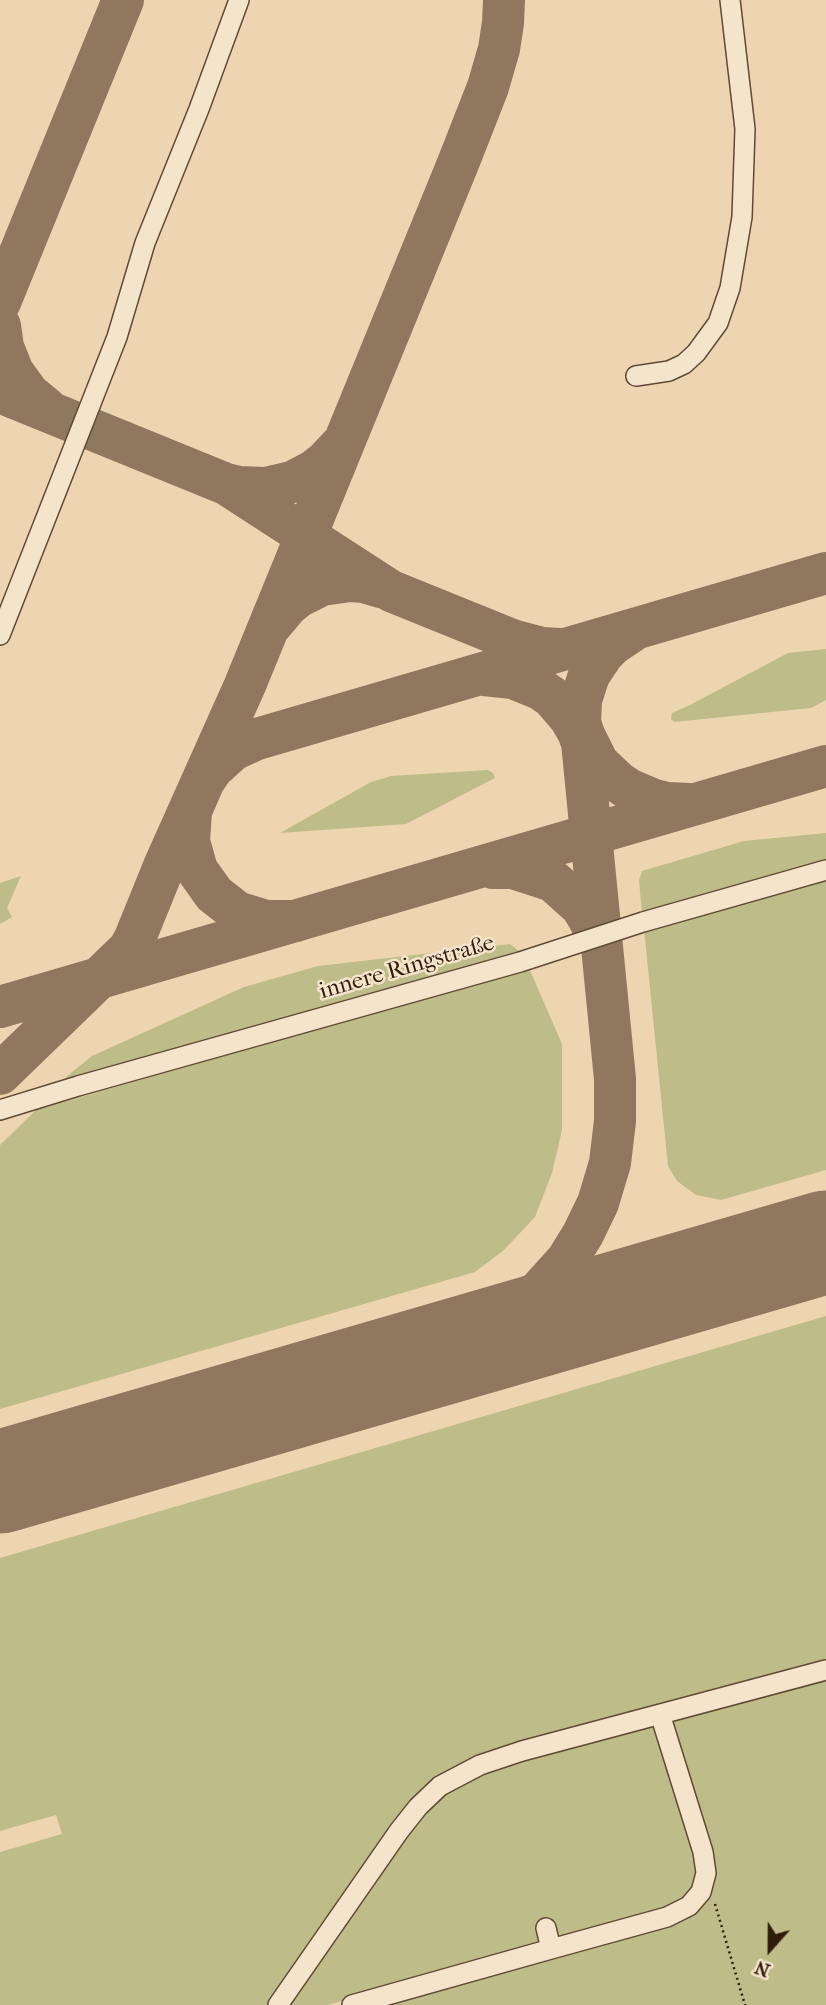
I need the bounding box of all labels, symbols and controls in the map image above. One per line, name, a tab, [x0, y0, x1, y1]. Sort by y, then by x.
street label: innere Ringstraße	[316, 930, 498, 1006]
north arrow	[735, 1914, 805, 1984]
text: N	[752, 1956, 773, 1981]

